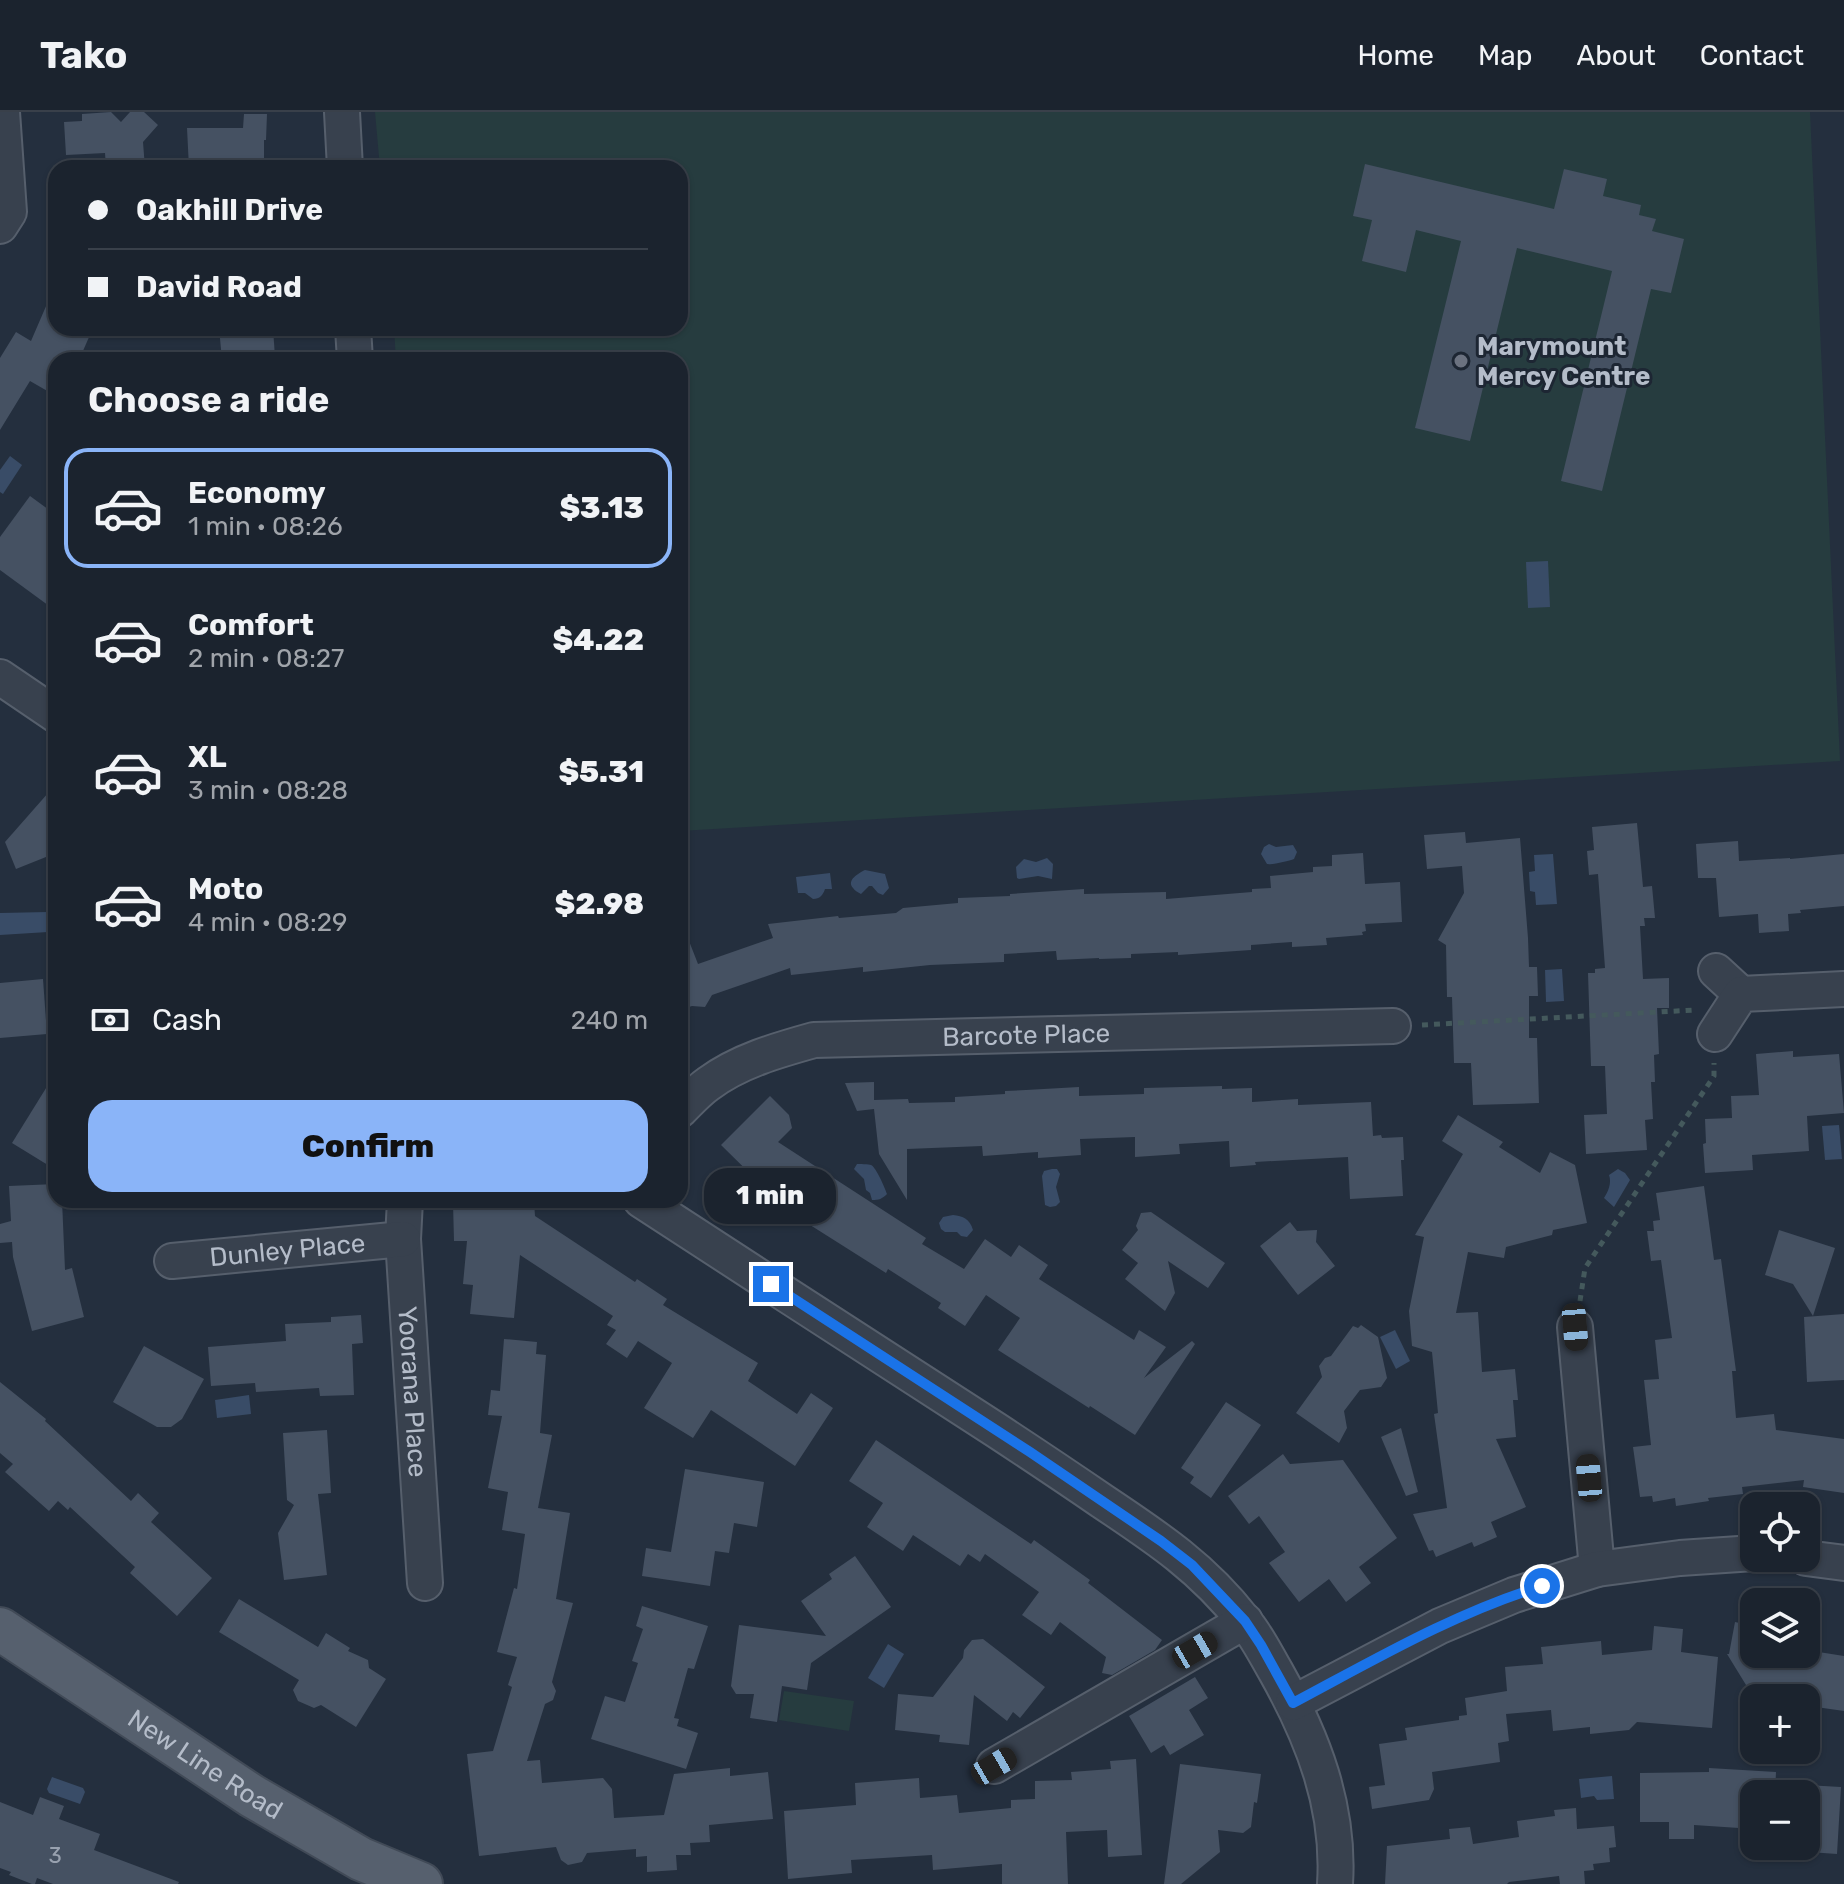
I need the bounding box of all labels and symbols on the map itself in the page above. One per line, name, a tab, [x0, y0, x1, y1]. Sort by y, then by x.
place label: Marymount Mercy Centre	[1477, 331, 1650, 392]
marker: Marymount Mercy Centre	[1452, 352, 1470, 370]
street label: Barcote Place	[942, 1018, 1111, 1053]
callout: 1 min	[705, 1168, 837, 1224]
street label: Dunley Place	[208, 1228, 367, 1273]
route end	[753, 1266, 789, 1302]
car	[1561, 1302, 1589, 1352]
street label: Yoorana Place	[391, 1305, 433, 1478]
car	[1575, 1453, 1603, 1503]
route start	[1524, 1568, 1560, 1604]
car	[1168, 1628, 1222, 1672]
street label: New Line Road	[122, 1703, 288, 1826]
car	[967, 1744, 1021, 1788]
house number: 3	[48, 1842, 62, 1869]

